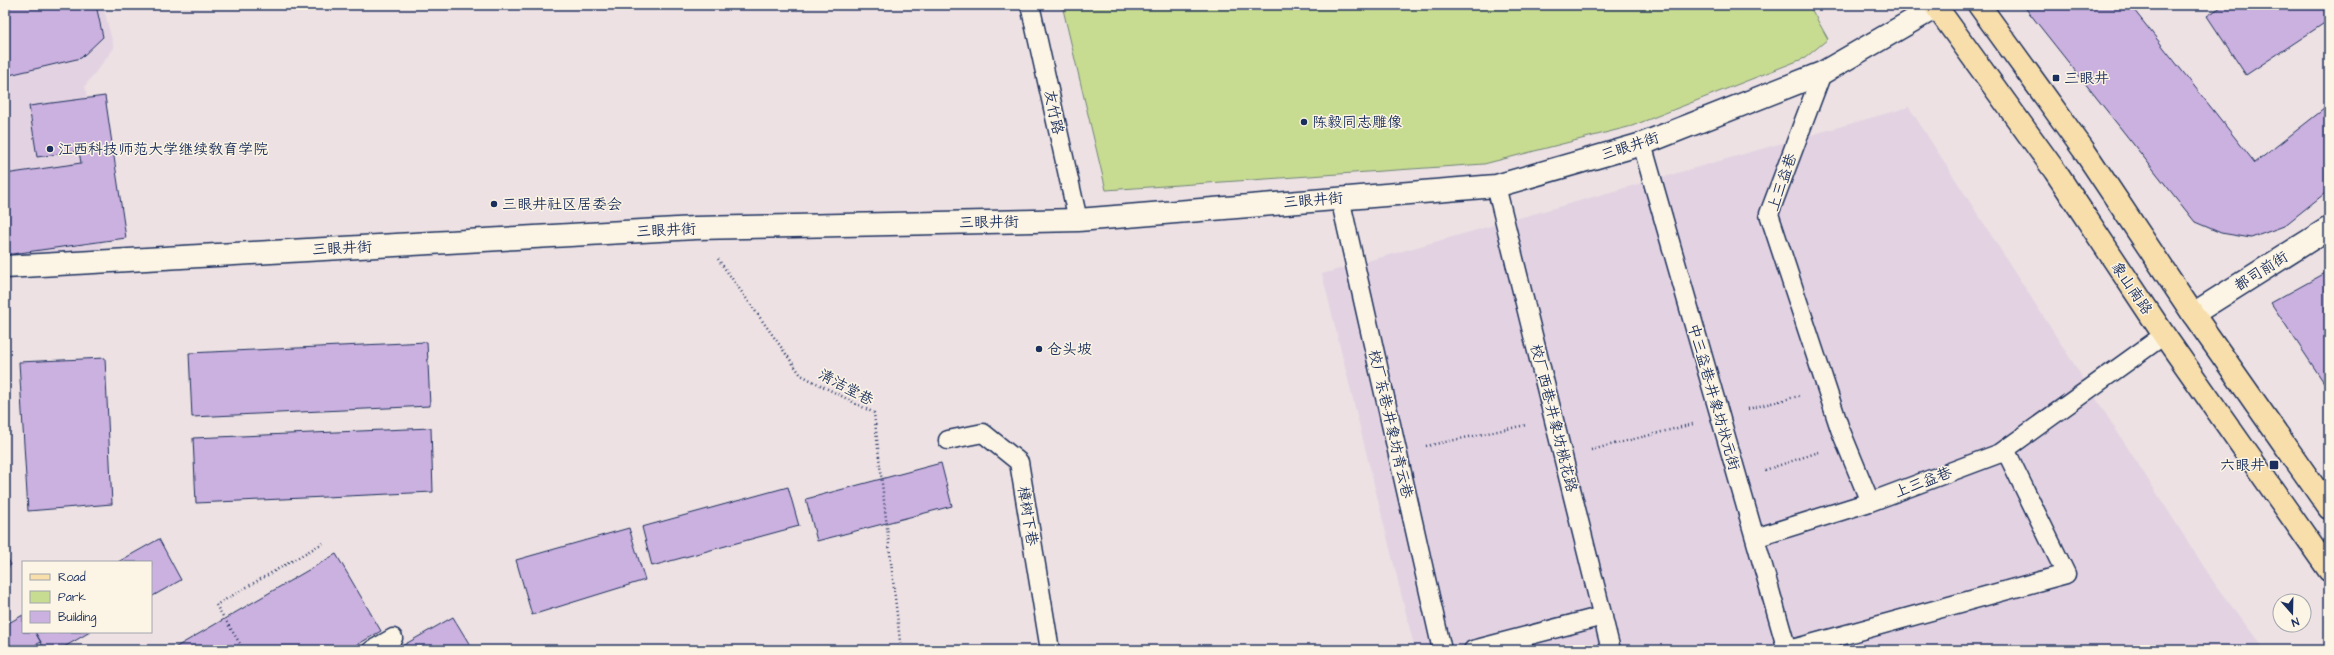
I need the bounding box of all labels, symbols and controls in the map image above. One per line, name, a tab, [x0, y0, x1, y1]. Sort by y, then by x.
place label: 三眼井	[2064, 68, 2109, 89]
marker: 三眼井	[2051, 73, 2061, 83]
street label: 友竹路	[1039, 88, 1068, 136]
place label: 陈毅同志雕像	[1312, 112, 1402, 133]
marker: 陈毅同志雕像	[1299, 117, 1309, 127]
street label: 三眼井街	[1598, 127, 1662, 166]
place label: 江西科技师范大学继续教育学院	[58, 139, 268, 160]
marker: 江西科技师范大学继续教育学院	[45, 144, 55, 154]
street label: 上三益巷	[1763, 150, 1802, 214]
street label: 三眼井街	[1282, 187, 1344, 214]
place label: 三眼井社区居委会	[502, 194, 622, 215]
marker: 三眼井社区居委会	[489, 199, 499, 209]
street label: 三眼井街	[959, 211, 1019, 234]
street label: 三眼井街	[636, 218, 697, 243]
street label: 三眼井街	[312, 236, 373, 261]
street label: 都司前街	[2230, 247, 2292, 296]
street label: 象山南路	[2106, 258, 2157, 319]
street label: 中三益巷·井象坊状元街	[1682, 321, 1745, 473]
place label: 仓头坡	[1047, 339, 1092, 360]
street label: 校厂西巷·井象坊桃花路	[1525, 342, 1582, 494]
marker: 仓头坡	[1034, 344, 1044, 354]
street label: 校厂东巷·井象坊青云巷	[1363, 348, 1418, 501]
street label: 清洁堂巷	[814, 364, 877, 411]
place label: 六眼井	[2220, 455, 2265, 476]
marker: 六眼井	[2268, 459, 2280, 471]
street label: 上三益巷	[1891, 462, 1955, 503]
street label: 樟树下巷	[1012, 485, 1043, 547]
legend	[22, 561, 152, 633]
text: Road	[58, 569, 86, 586]
text: Park	[58, 589, 86, 606]
north arrow	[2272, 593, 2312, 633]
text: Building	[58, 609, 96, 627]
text: N	[2289, 614, 2301, 630]

